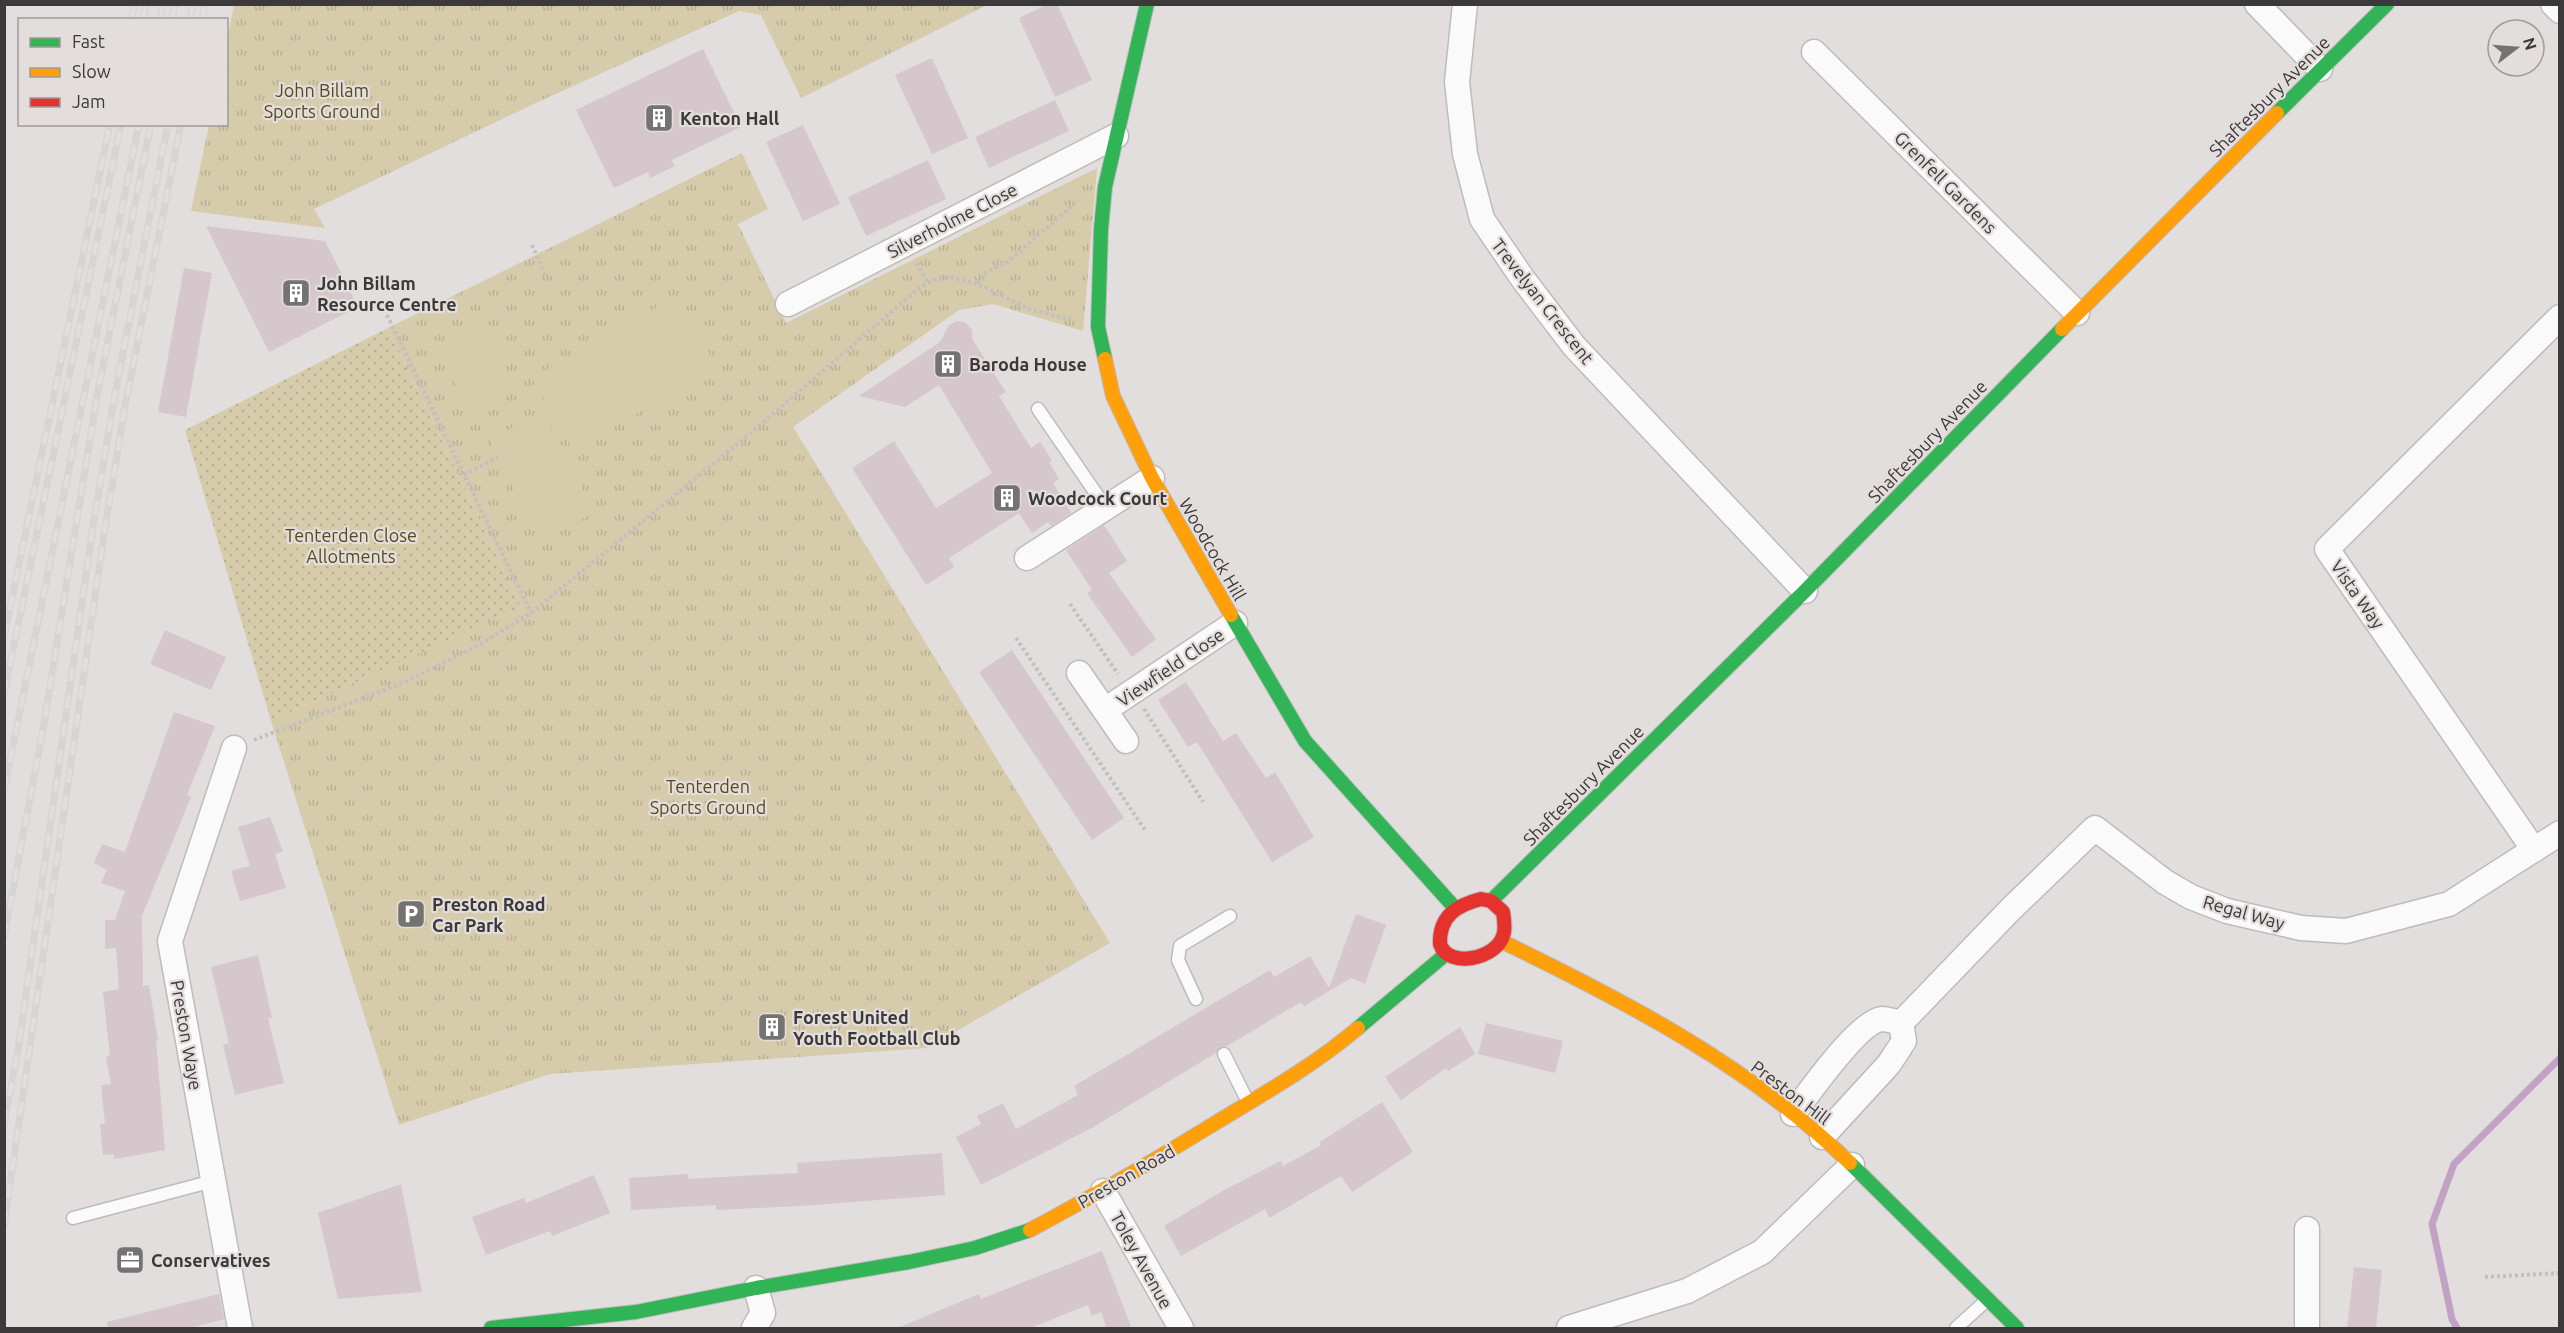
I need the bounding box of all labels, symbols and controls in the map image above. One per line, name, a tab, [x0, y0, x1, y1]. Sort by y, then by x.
legend	[18, 18, 228, 126]
north arrow	[2486, 18, 2546, 78]
text: Fast	[72, 31, 105, 51]
street label: Shaftesbury Avenue	[2205, 32, 2333, 160]
text: N	[2520, 35, 2541, 52]
text: Slow	[72, 61, 111, 81]
park label: John Billam Sports Ground	[264, 80, 380, 121]
text: Jam	[72, 91, 106, 111]
building icon: Kenton Hall	[643, 102, 675, 134]
place label: Kenton Hall	[680, 108, 780, 128]
street label: Grenfell Gardens	[1891, 127, 2001, 237]
street label: Silverholme Close	[884, 179, 1020, 261]
street label: Trevelyan Crescent	[1488, 235, 1598, 367]
place label: John Billam Resource Centre	[317, 273, 457, 314]
building icon: John Billam Resource Centre	[280, 277, 312, 309]
building icon: Baroda House	[932, 348, 964, 380]
place label: Baroda House	[969, 354, 1087, 374]
street label: Shaftesbury Avenue	[1864, 376, 1990, 506]
building icon: Woodcock Court	[991, 482, 1023, 514]
place label: Woodcock Court	[1028, 488, 1168, 508]
street label: Woodcock Hill	[1176, 494, 1250, 604]
park label: Tenterden Close Allotments	[285, 525, 417, 566]
street label: Vista Way	[2327, 556, 2389, 632]
street label: Viewfield Close	[1113, 624, 1227, 710]
street label: Shaftesbury Avenue	[1519, 721, 1647, 849]
park label: Tenterden Sports Ground	[650, 776, 766, 817]
street label: Regal Way	[2201, 891, 2287, 933]
place label: Preston Road Car Park	[432, 894, 545, 935]
parking icon: Preston Road Car Park	[395, 898, 427, 930]
street label: Preston Waye	[167, 978, 207, 1092]
place label: Forest United Youth Football Club	[793, 1007, 960, 1048]
building icon: Forest United Youth Football Club	[756, 1011, 788, 1043]
street label: Preston Hill	[1748, 1056, 1835, 1128]
street label: Preston Road	[1074, 1140, 1178, 1212]
street label: Toley Avenue	[1107, 1208, 1177, 1312]
office icon: Conservatives	[114, 1244, 146, 1276]
place label: Conservatives	[151, 1250, 271, 1270]

